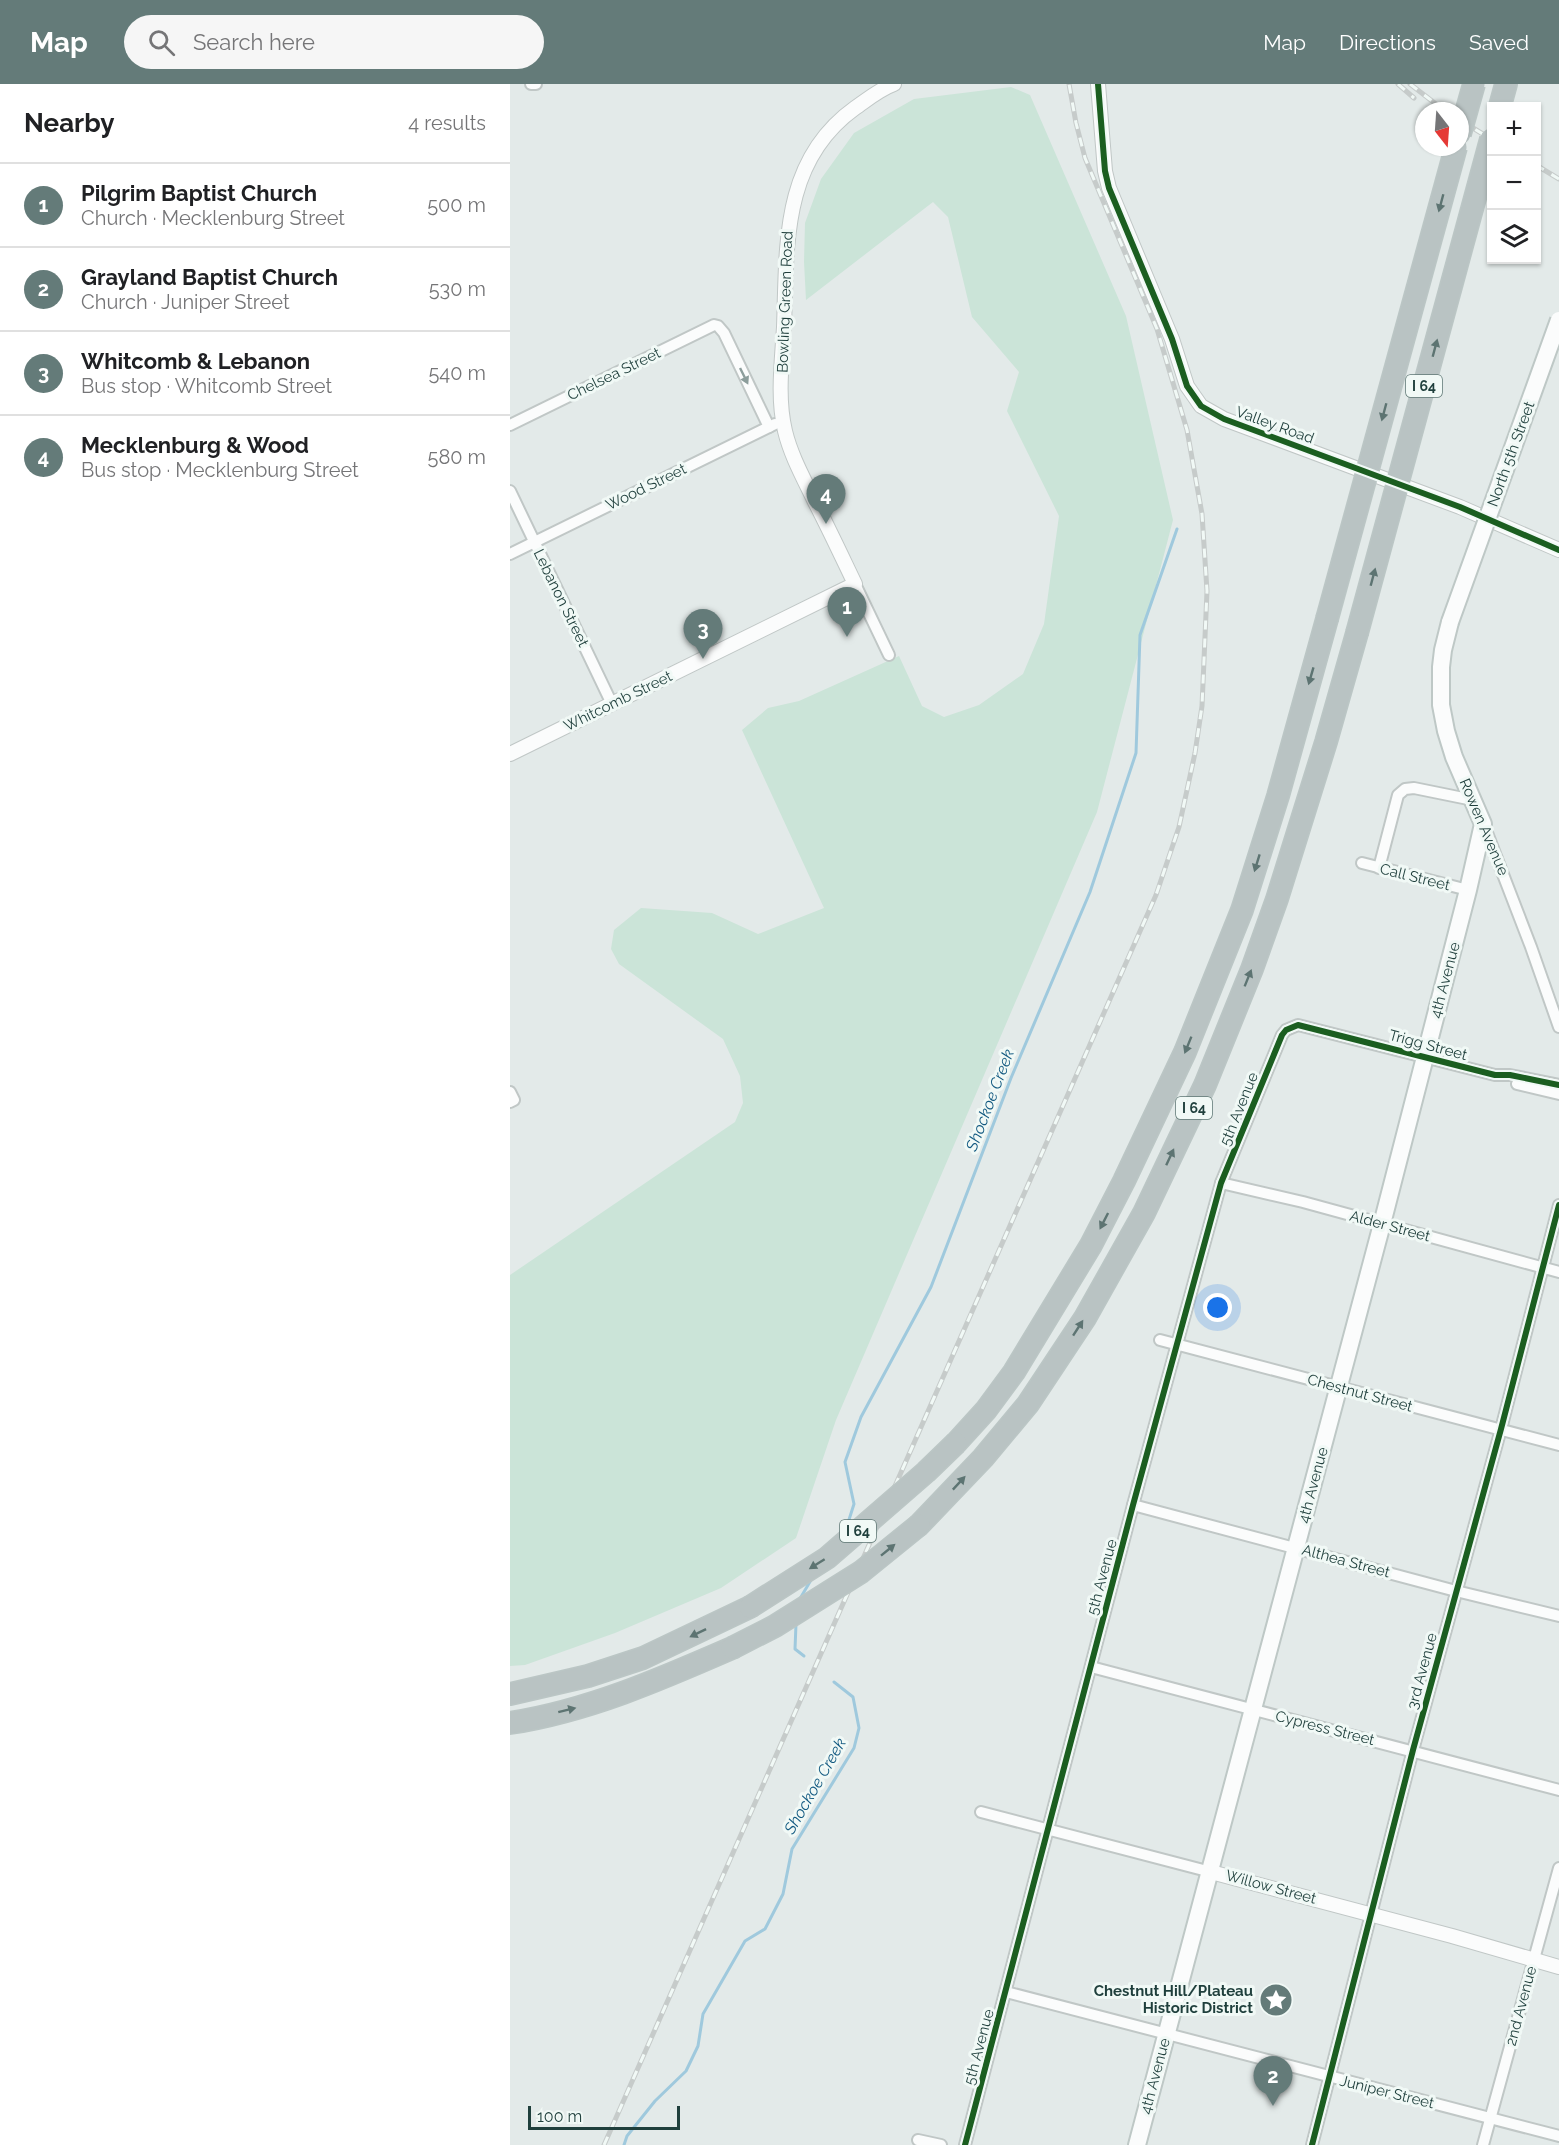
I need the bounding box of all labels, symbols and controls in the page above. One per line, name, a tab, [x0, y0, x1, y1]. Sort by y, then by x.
search box	[124, 15, 544, 69]
text: Map	[30, 26, 88, 59]
icon: search	[145, 26, 178, 59]
text: Search here	[193, 29, 315, 55]
text: Map	[1263, 30, 1306, 55]
text: Directions	[1339, 30, 1436, 55]
text: Saved	[1469, 30, 1529, 55]
north arrow	[1415, 102, 1469, 156]
map controls	[1487, 102, 1541, 264]
button: +	[1487, 102, 1541, 156]
text: Nearby	[24, 108, 114, 138]
text: 4 results	[408, 111, 486, 135]
button: −	[1487, 156, 1541, 210]
text: Pilgrim Baptist Church	[81, 180, 317, 206]
text: 1	[39, 193, 48, 217]
text: 500 m	[427, 193, 486, 217]
one-way arrow	[1436, 195, 1445, 213]
text: Church · Mecklenburg Street	[81, 206, 345, 230]
button: layers	[1487, 210, 1541, 264]
street label: Bowling Green Road	[774, 231, 796, 373]
text: Grayland Baptist Church	[81, 264, 338, 290]
text: 2	[38, 277, 49, 301]
text: 530 m	[429, 277, 486, 301]
text: Church · Juniper Street	[81, 290, 290, 314]
one-way arrow	[1430, 339, 1440, 357]
street label: Chelsea Street	[564, 344, 664, 404]
text: Whitcomb & Lebanon	[81, 348, 310, 374]
text: 3	[38, 361, 49, 385]
text: 540 m	[428, 361, 486, 385]
one-way arrow	[740, 367, 749, 384]
text: Bus stop · Whitcomb Street	[81, 374, 332, 398]
road number: I 64	[1406, 375, 1442, 397]
street label: North 5th Street	[1484, 399, 1538, 509]
street label: Valley Road	[1233, 403, 1317, 447]
one-way arrow	[1379, 403, 1388, 421]
text: Mecklenburg & Wood	[81, 432, 309, 458]
text: 4	[38, 445, 49, 469]
text: 580 m	[428, 445, 486, 469]
text: Bus stop · Mecklenburg Street	[81, 458, 359, 482]
street label: Wood Street	[603, 460, 689, 514]
pin: 4	[806, 474, 846, 524]
street label: Lebanon Street	[530, 546, 592, 650]
one-way arrow	[1368, 568, 1378, 586]
pin: 1	[828, 588, 866, 637]
pin: 3	[684, 610, 722, 659]
street label: Whitcomb Street	[561, 667, 675, 735]
one-way arrow	[1306, 667, 1315, 685]
street label: Rowen Avenue	[1455, 776, 1513, 878]
one-way arrow	[1251, 854, 1261, 872]
street label: Call Street	[1378, 860, 1452, 894]
street label: 4th Avenue	[1426, 940, 1464, 1020]
one-way arrow	[1243, 969, 1253, 987]
street label: Trigg Street	[1387, 1026, 1469, 1064]
one-way arrow	[1183, 1037, 1193, 1055]
water label: Shockoe Creek	[962, 1046, 1018, 1155]
street label: 5th Avenue	[1216, 1069, 1262, 1149]
road number: I 64	[1176, 1097, 1212, 1119]
one-way arrow	[1166, 1149, 1175, 1166]
street label: Alder Street	[1348, 1207, 1432, 1245]
one-way arrow	[1099, 1213, 1109, 1230]
your location	[1203, 1293, 1232, 1322]
one-way arrow	[1072, 1320, 1083, 1337]
street label: Chestnut Street	[1305, 1370, 1415, 1416]
street label: 4th Avenue	[1294, 1445, 1332, 1525]
one-way arrow	[952, 1475, 966, 1490]
road number: I 64	[840, 1520, 876, 1542]
street label: 5th Avenue	[1083, 1537, 1121, 1617]
street label: Althea Street	[1300, 1541, 1392, 1581]
one-way arrow	[880, 1544, 895, 1557]
one-way arrow	[809, 1559, 825, 1570]
one-way arrow	[689, 1628, 706, 1637]
street label: 3rd Avenue	[1403, 1631, 1441, 1711]
one-way arrow	[558, 1704, 576, 1714]
street label: Cypress Street	[1274, 1707, 1376, 1749]
water label: Shockoe Creek	[779, 1734, 850, 1838]
street label: Willow Street	[1224, 1866, 1318, 1908]
street label: 2nd Avenue	[1502, 1964, 1540, 2048]
place label: Chestnut Hill/Plateau Historic District	[1094, 1982, 1253, 2017]
place icon: Chestnut Hill/Plateau Historic District	[1258, 1982, 1294, 2018]
street label: 5th Avenue	[960, 2007, 998, 2087]
street label: 4th Avenue	[1136, 2036, 1174, 2116]
pin: 2	[1254, 2056, 1293, 2106]
street label: Juniper Street	[1338, 2072, 1436, 2112]
scale bar	[528, 2103, 680, 2130]
text: 100 m	[537, 2107, 582, 2126]

